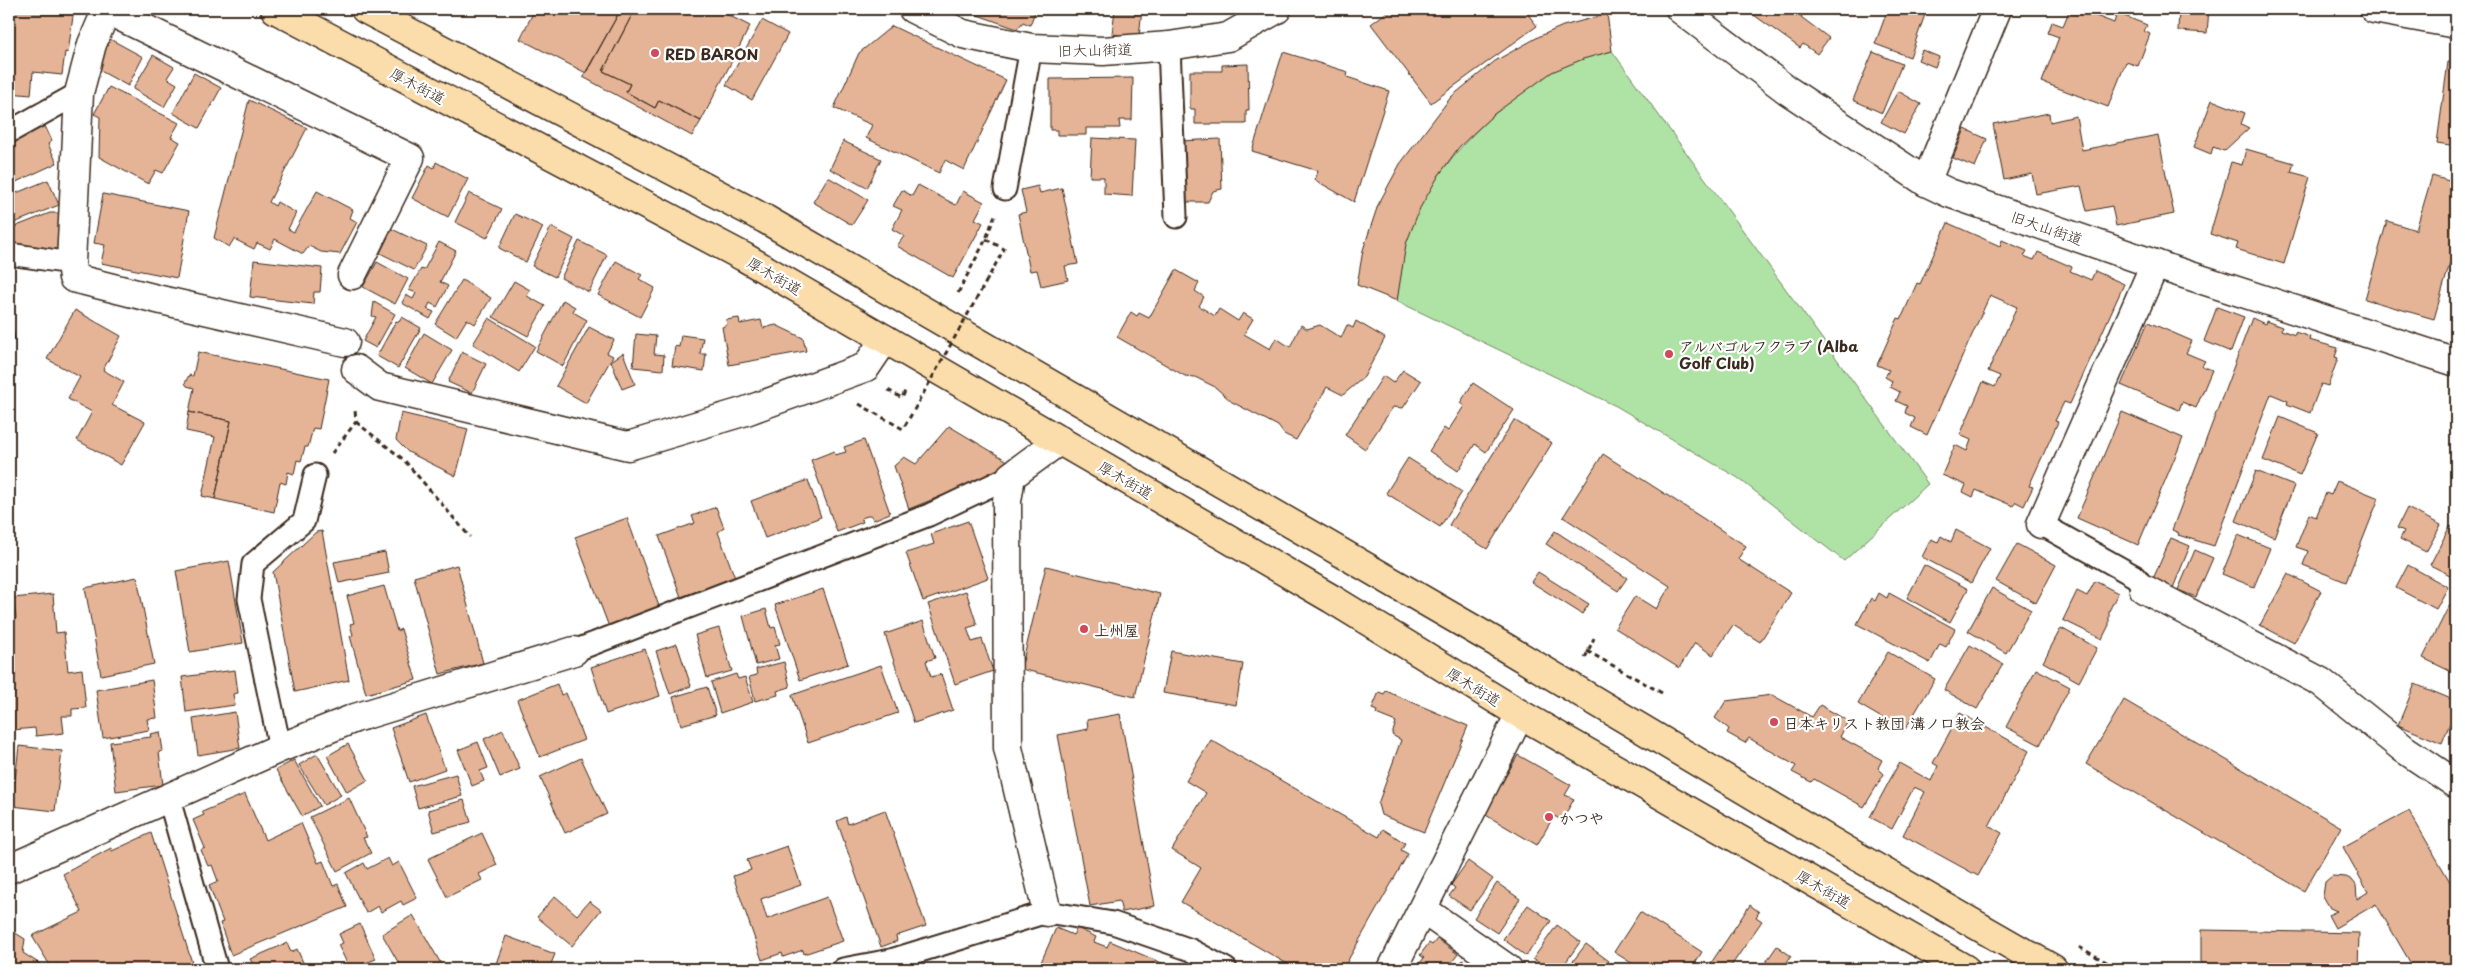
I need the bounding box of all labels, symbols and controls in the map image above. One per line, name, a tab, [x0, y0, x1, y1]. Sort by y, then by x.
street label: 旧大山街道	[1057, 37, 1133, 61]
place label: RED BARON	[665, 42, 758, 65]
marker: RED BARON	[649, 47, 661, 59]
street label: 厚木街道	[386, 61, 450, 109]
street label: 旧大山街道	[2008, 204, 2086, 250]
street label: 厚木街道	[743, 250, 807, 300]
place label: アルバゴルフクラブ (Alba Golf Club)	[1679, 334, 1858, 374]
marker: アルバゴルフクラブ (Alba Golf Club)	[1663, 348, 1675, 360]
street label: 厚木街道	[1094, 454, 1158, 504]
place label: 上州屋	[1094, 618, 1139, 641]
marker: 上州屋	[1078, 623, 1090, 635]
street label: 厚木街道	[1442, 661, 1506, 711]
place label: 日本キリスト教団 溝ノ口教会	[1784, 711, 1985, 734]
marker: 日本キリスト教団 溝ノ口教会	[1768, 716, 1780, 728]
place label: かつや	[1559, 806, 1604, 829]
marker: かつや	[1543, 811, 1555, 823]
street label: 厚木街道	[1792, 863, 1856, 913]

